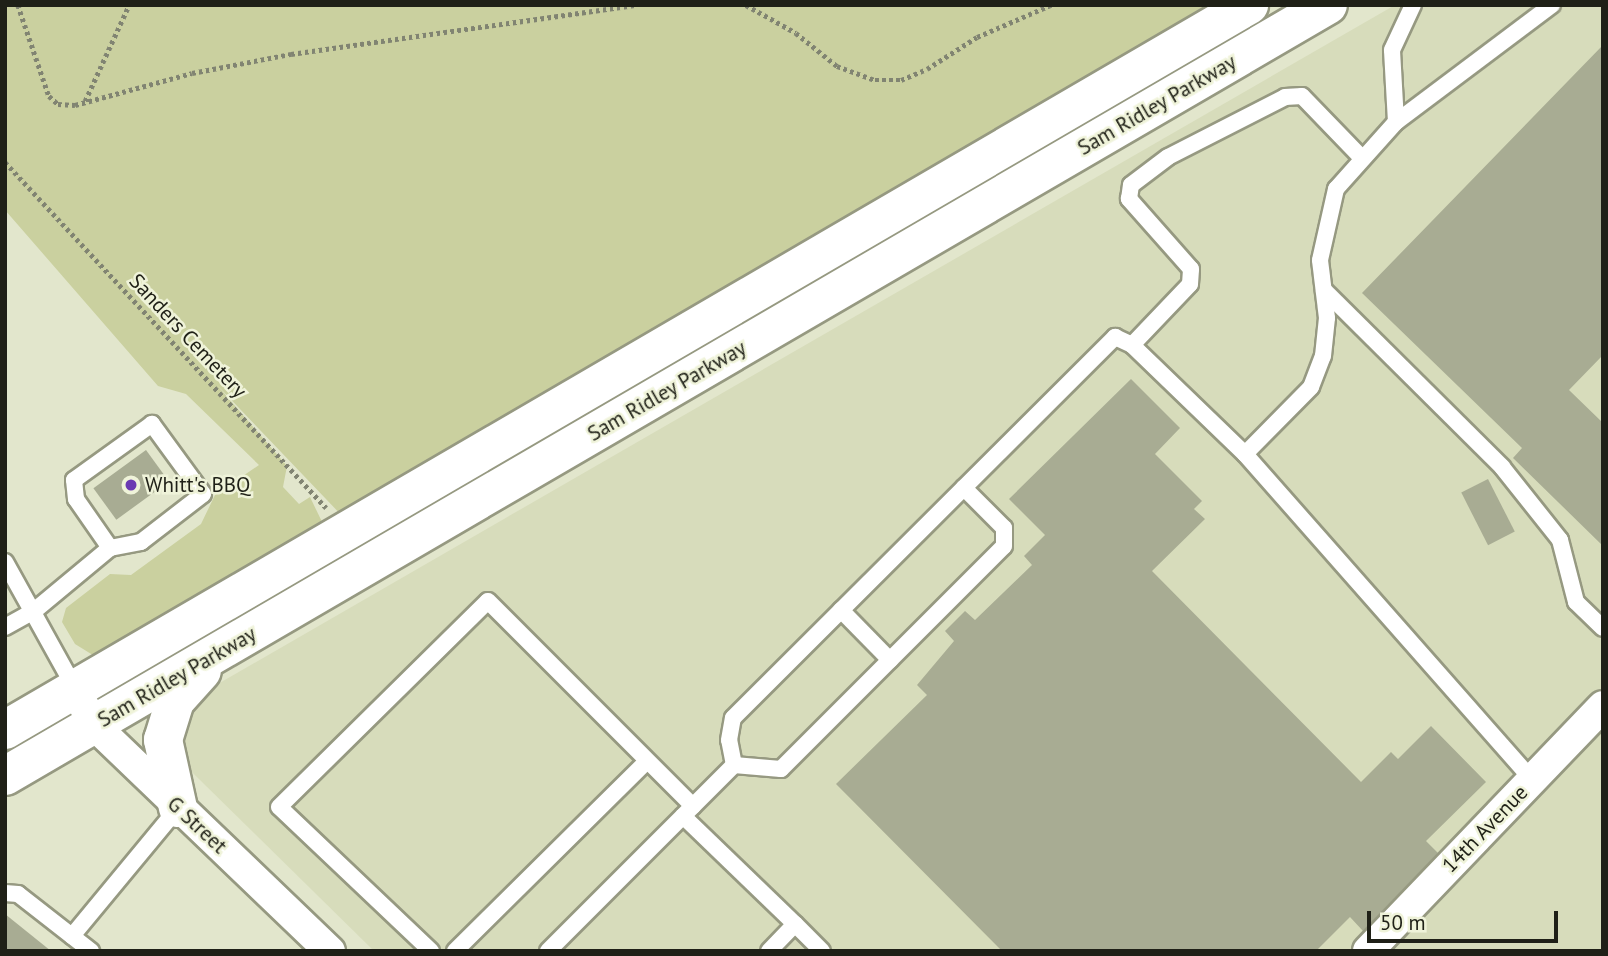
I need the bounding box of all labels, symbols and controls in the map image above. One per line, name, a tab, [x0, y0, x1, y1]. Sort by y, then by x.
street label: Sam Ridley Parkway	[1073, 49, 1241, 161]
street label: Sanders Cemetery	[124, 269, 252, 403]
street label: Sam Ridley Parkway	[583, 335, 751, 447]
place label: Whitt's BBQ	[145, 472, 250, 498]
marker: Whitt's BBQ	[123, 477, 139, 493]
street label: Sam Ridley Parkway	[93, 621, 261, 733]
street label: 14th Avenue	[1437, 780, 1533, 878]
street label: G Street	[162, 791, 232, 859]
scale bar	[1370, 897, 1561, 941]
text: 50 m	[1380, 909, 1426, 936]

